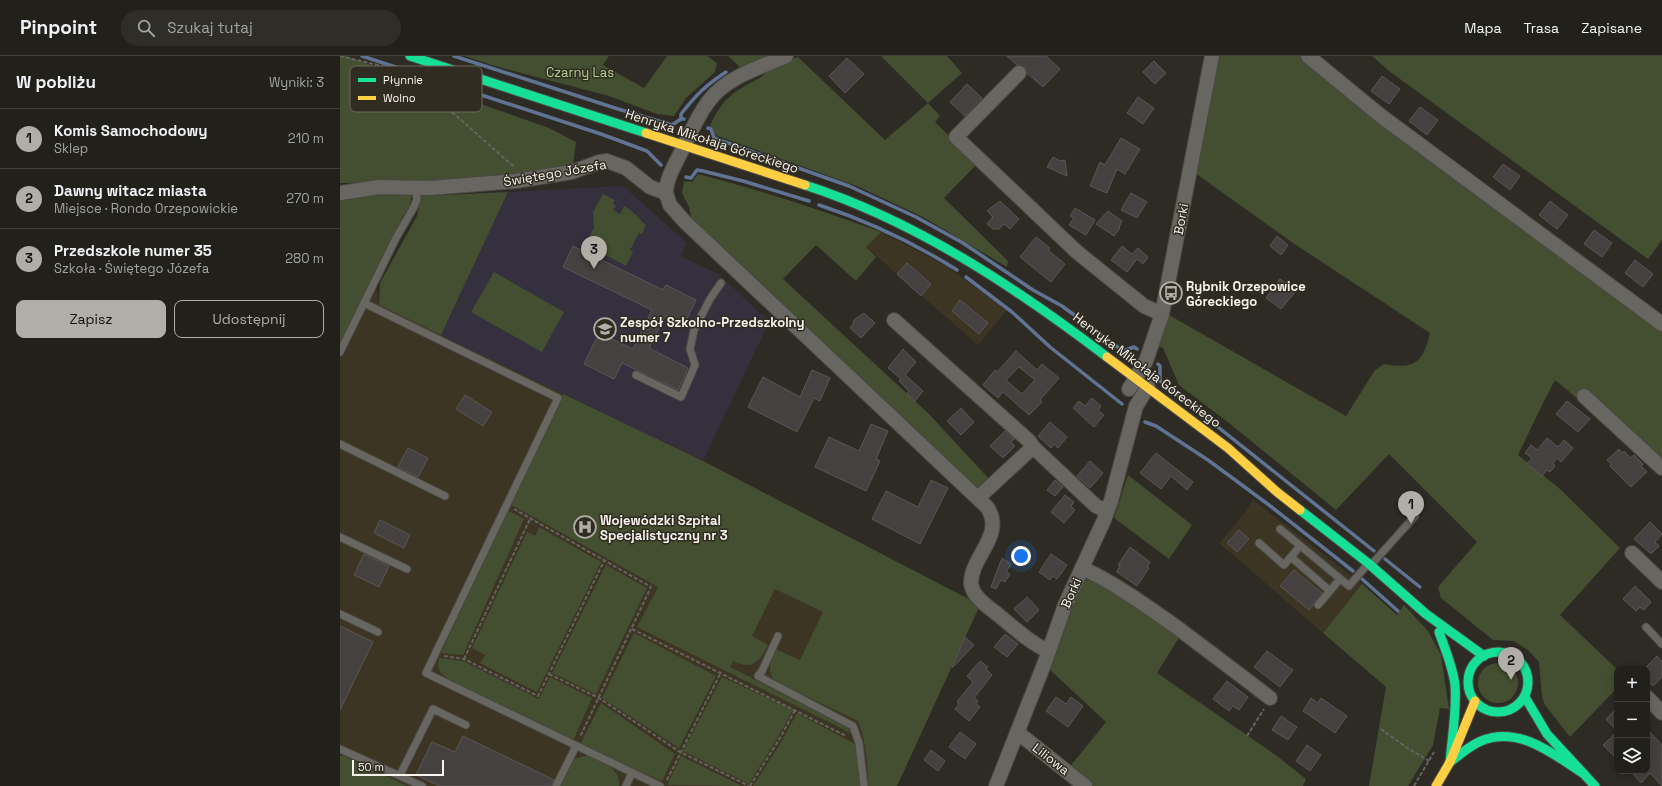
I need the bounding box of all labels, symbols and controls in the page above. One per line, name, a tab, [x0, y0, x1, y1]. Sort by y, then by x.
search box	[121, 10, 401, 46]
text: Pinpoint	[20, 15, 97, 40]
icon: search	[135, 17, 157, 39]
text: Szukaj tutaj	[167, 18, 253, 37]
text: Mapa	[1464, 19, 1502, 37]
text: Trasa	[1524, 19, 1559, 37]
text: Zapisane	[1581, 19, 1642, 37]
park label: Czarny Las	[546, 64, 614, 81]
legend	[350, 66, 482, 112]
text: W pobliżu	[16, 71, 96, 93]
text: Płynnie	[383, 73, 423, 87]
text: Wyniki: 3	[269, 74, 324, 91]
text: Wolno	[383, 91, 416, 105]
street label: Henryka Mikołaja Góreckiego	[623, 105, 801, 177]
text: Komis Samochodowy	[54, 121, 208, 140]
text: 1	[26, 130, 32, 147]
text: 210 m	[288, 130, 324, 147]
text: Sklep	[54, 140, 88, 157]
street label: Świętego Józefa	[502, 155, 608, 190]
text: Dawny witacz miasta	[54, 181, 207, 200]
text: 2	[25, 190, 33, 207]
text: 270 m	[286, 190, 324, 207]
text: Miejsce · Rondo Orzepowickie	[54, 200, 238, 217]
street label: Borki	[1170, 202, 1192, 236]
pin: 3	[581, 236, 607, 269]
text: Przedszkole numer 35	[54, 241, 212, 260]
text: 3	[25, 250, 33, 267]
text: 280 m	[285, 250, 324, 267]
text: Szkoła · Świętego Józefa	[54, 260, 209, 277]
place label: Rybnik Orzepowice Góreckiego	[1186, 278, 1306, 310]
bus stop icon: Rybnik Orzepowice Góreckiego	[1158, 280, 1184, 306]
button: Zapisz	[16, 300, 166, 338]
button: Udostępnij	[174, 300, 324, 338]
street label: Henryka Mikołaja Góreckiego	[1070, 309, 1224, 431]
place label: Zespół Szkolno-Przedszkolny numer 7	[620, 314, 805, 346]
school or university icon: Zespół Szkolno-Przedszkolny numer 7	[592, 316, 618, 342]
pin: 1	[1398, 491, 1424, 524]
place label: Wojewódzki Szpital Specjalistyczny nr 3	[600, 512, 728, 544]
hospital icon: Wojewódzki Szpital Specjalistyczny nr 3	[572, 514, 598, 540]
your location	[1011, 546, 1031, 566]
street label: Borki	[1057, 575, 1085, 611]
pin: 2	[1498, 647, 1524, 680]
map controls	[1614, 666, 1650, 774]
button: +	[1614, 666, 1650, 702]
button: −	[1614, 702, 1650, 738]
button: layers	[1614, 738, 1650, 774]
street label: Liliowa	[1029, 739, 1073, 779]
scale bar	[352, 758, 444, 777]
text: 50 m	[358, 760, 384, 774]

